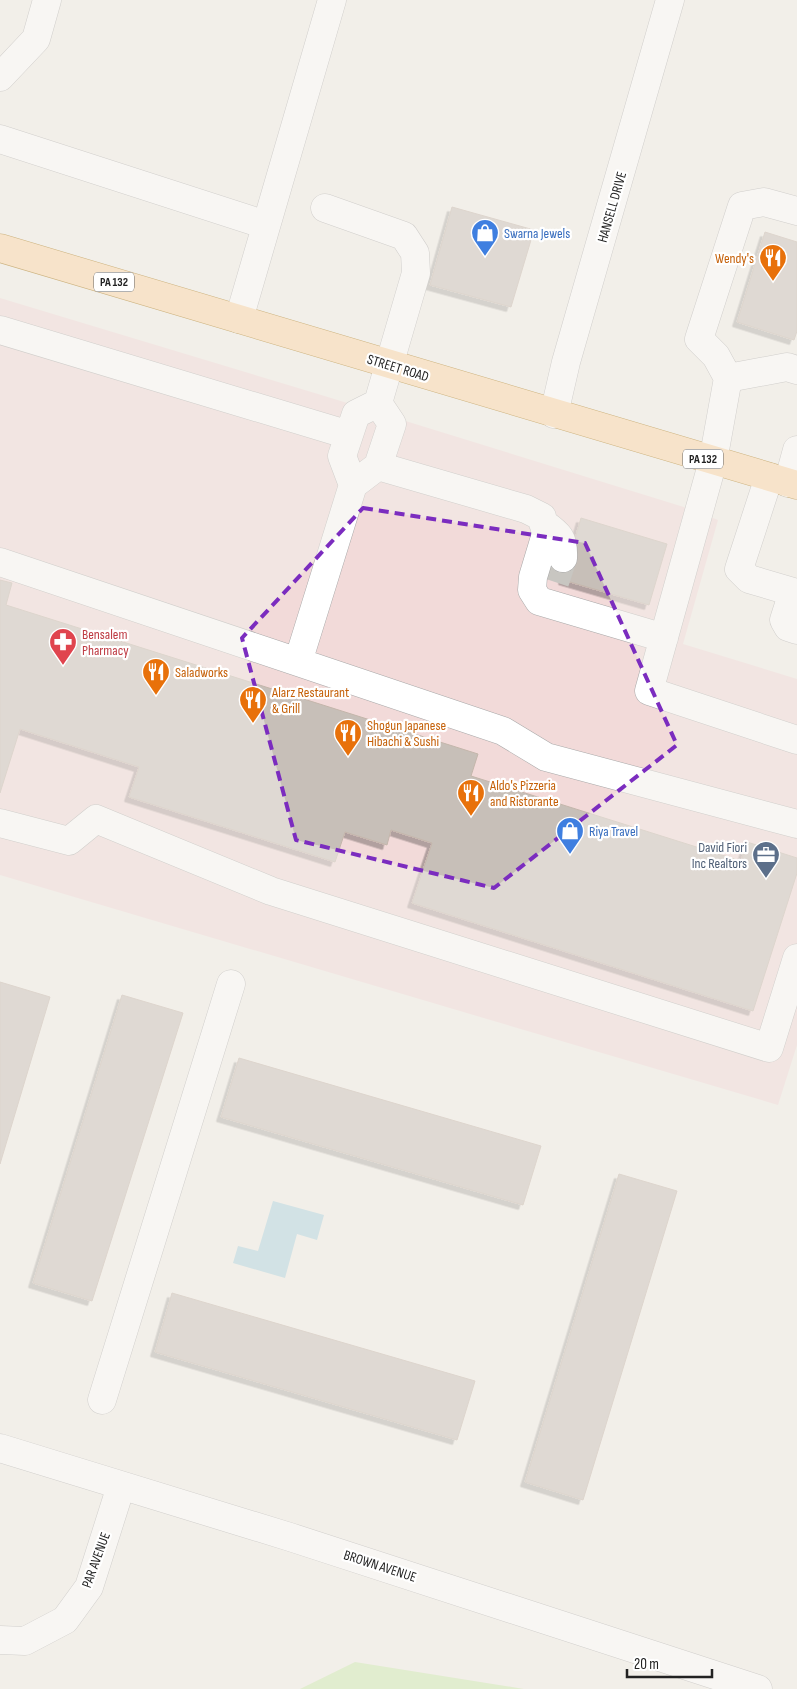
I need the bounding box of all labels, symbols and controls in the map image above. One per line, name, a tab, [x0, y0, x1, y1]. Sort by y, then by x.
street label: HANSELL DRIVE	[594, 169, 630, 244]
shop icon: Swarna Jewels	[470, 218, 500, 257]
place label: Swarna Jewels	[504, 225, 570, 242]
restaurant icon: Wendy's	[758, 243, 788, 282]
place label: Wendy's	[715, 250, 754, 267]
road number: PA 132	[94, 272, 134, 292]
street label: STREET ROAD	[365, 351, 431, 385]
road number: PA 132	[683, 449, 723, 468]
place label: Bensalem Pharmacy	[82, 626, 129, 659]
pharmacy icon: Bensalem Pharmacy	[48, 627, 78, 666]
restaurant icon: Saladworks	[141, 657, 171, 696]
place label: Saladworks	[175, 664, 228, 681]
place label: Alarz Restaurant & Grill	[271, 684, 349, 717]
restaurant icon: Alarz Restaurant & Grill	[238, 685, 268, 724]
place label: Shogun Japanese Hibachi & Sushi	[367, 717, 446, 750]
restaurant icon: Shogun Japanese Hibachi & Sushi	[333, 718, 363, 757]
place label: Aldo's Pizzeria and Ristorante	[489, 777, 559, 810]
restaurant icon: Aldo's Pizzeria and Ristorante	[456, 778, 486, 817]
shop icon: Riya Travel	[555, 816, 585, 855]
place label: Riya Travel	[589, 823, 638, 840]
place label: David Fiori Inc Realtors	[692, 839, 747, 872]
office icon: David Fiori Inc Realtors	[751, 840, 781, 879]
street label: PAR AVENUE	[78, 1530, 114, 1590]
street label: BROWN AVENUE	[342, 1546, 419, 1586]
scale bar	[627, 1646, 712, 1678]
text: 20 m	[634, 1655, 659, 1674]

